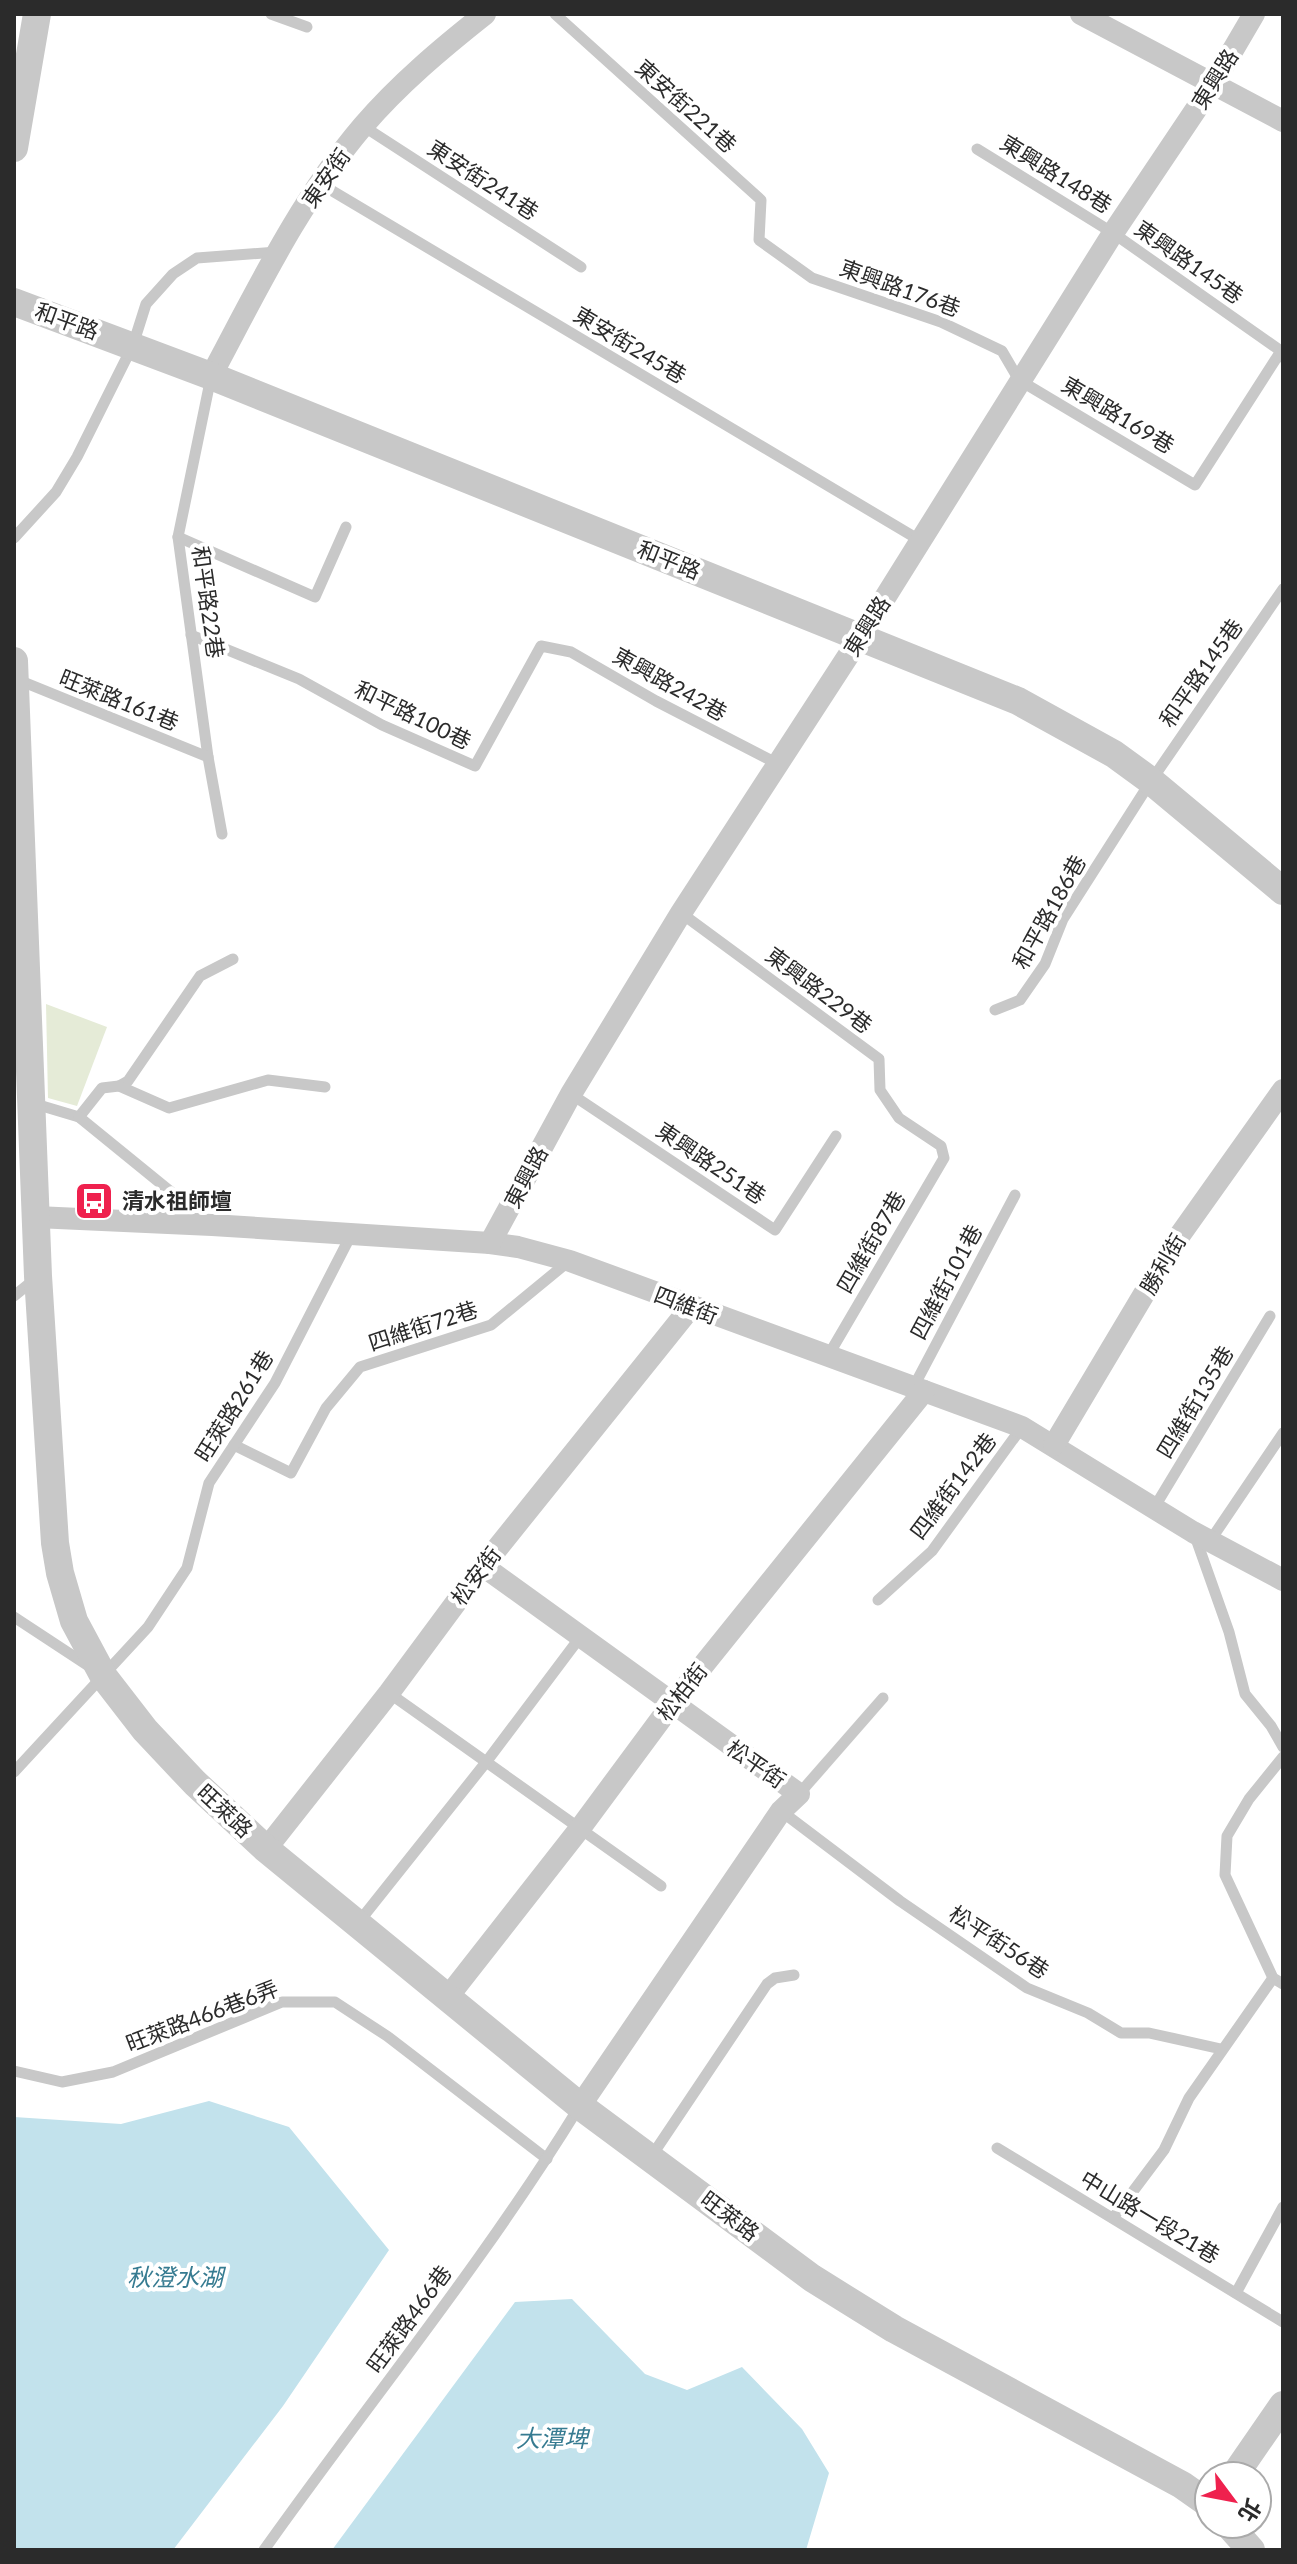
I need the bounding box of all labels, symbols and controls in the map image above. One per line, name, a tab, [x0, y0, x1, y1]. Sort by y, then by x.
street label: 東興路	[1186, 44, 1244, 114]
street label: 東安街221巷	[630, 53, 742, 158]
street label: 東興路148巷	[996, 129, 1117, 218]
street label: 東安街241巷	[423, 134, 544, 225]
street label: 東安街	[296, 143, 356, 212]
street label: 東興路145巷	[1130, 214, 1249, 309]
street label: 東興路176巷	[836, 253, 964, 322]
street label: 和平路	[32, 297, 103, 345]
street label: 東安街245巷	[569, 300, 691, 389]
street label: 東興路169巷	[1057, 370, 1179, 459]
street label: 和平路	[634, 535, 705, 584]
street label: 和平路22巷	[187, 544, 230, 660]
street label: 東興路	[838, 591, 896, 661]
street label: 和平路145巷	[1153, 613, 1248, 732]
street label: 東興路242巷	[608, 641, 732, 726]
street label: 旺萊路161巷	[56, 663, 183, 736]
street label: 和平路100巷	[351, 675, 476, 754]
street label: 和平路186巷	[1006, 850, 1091, 974]
street label: 東興路229巷	[761, 941, 878, 1038]
street label: 東興路251巷	[651, 1116, 771, 1209]
street label: 東興路	[498, 1141, 553, 1212]
bus stop icon: 清水祖師壇	[73, 1180, 115, 1222]
street label: 四維街87巷	[830, 1186, 911, 1298]
place label: 清水祖師壇	[122, 1187, 232, 1214]
street label: 四維街101巷	[904, 1220, 987, 1344]
street label: 勝利街	[1134, 1228, 1191, 1299]
street label: 四維街	[651, 1280, 722, 1329]
street label: 四維街72巷	[365, 1295, 481, 1356]
street label: 四維街135巷	[1150, 1341, 1239, 1463]
street label: 旺萊路261巷	[189, 1345, 278, 1466]
street label: 四維街142巷	[904, 1427, 1001, 1544]
street label: 松安街	[445, 1541, 506, 1610]
street label: 松柏街	[651, 1657, 713, 1726]
street label: 松平街	[722, 1734, 791, 1794]
street label: 旺萊路	[192, 1778, 259, 1843]
street label: 松平街56巷	[944, 1899, 1054, 1984]
street label: 旺萊路466巷6弄	[122, 1974, 282, 2057]
street label: 中山路一段21巷	[1076, 2164, 1225, 2269]
street label: 旺萊路	[696, 2185, 765, 2246]
street label: 旺萊路466巷	[361, 2260, 457, 2378]
water label: 秋澄水湖	[127, 2262, 227, 2291]
water label: 大潭埤	[516, 2423, 591, 2452]
north arrow	[1193, 2460, 1273, 2540]
text: 北	[1233, 2494, 1268, 2527]

